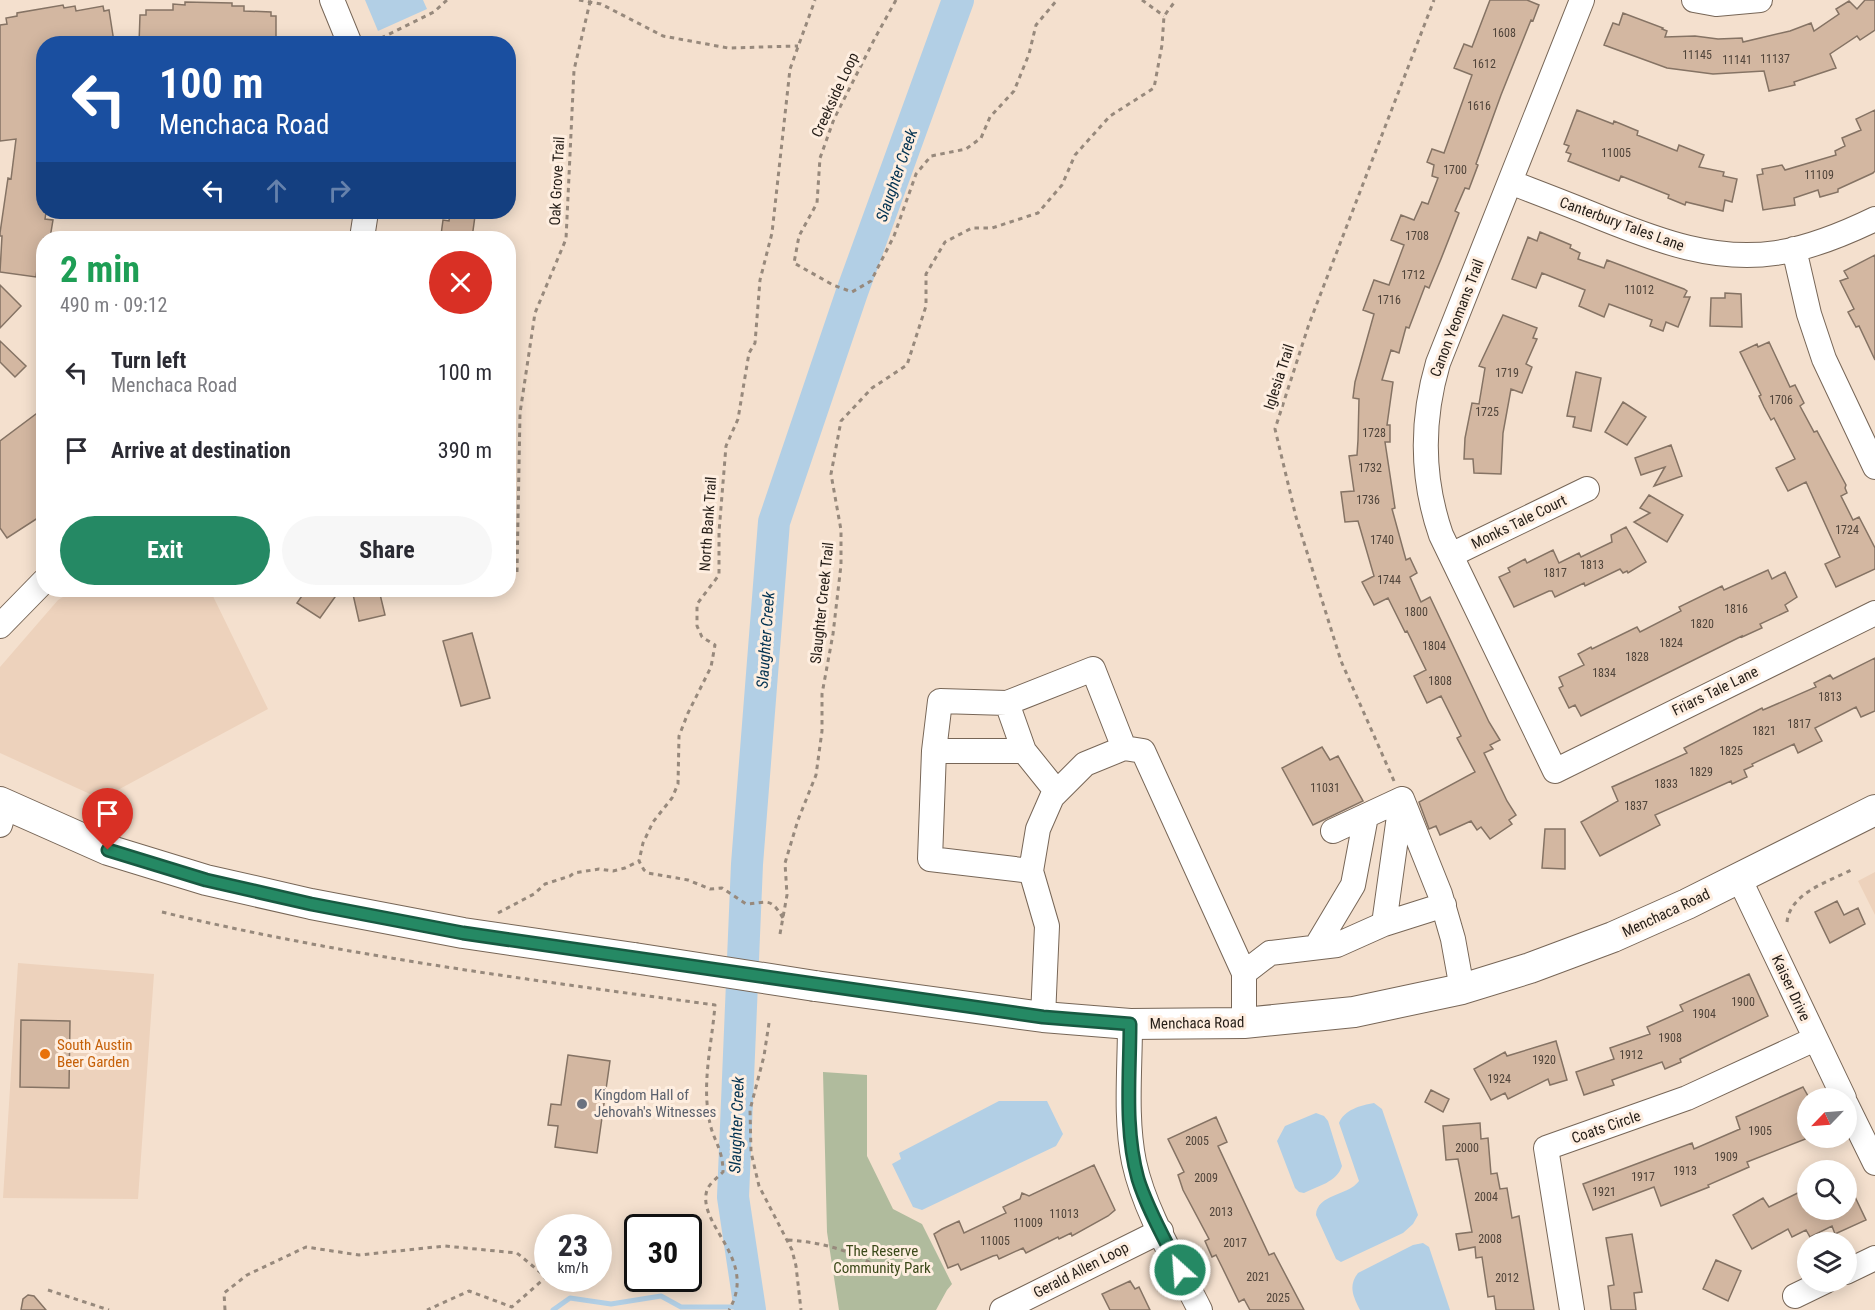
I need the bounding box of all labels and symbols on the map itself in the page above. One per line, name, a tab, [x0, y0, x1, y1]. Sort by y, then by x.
house number: 1608	[1492, 26, 1516, 40]
house number: 11145	[1682, 48, 1712, 62]
street label: Creekside Loop	[807, 50, 863, 140]
house number: 11137	[1760, 52, 1790, 66]
house number: 11141	[1722, 53, 1752, 67]
house number: 1612	[1472, 57, 1496, 71]
house number: 1616	[1467, 99, 1491, 113]
water label: Slaughter Creek	[872, 125, 922, 224]
street label: Oak Grove Trail	[546, 136, 568, 226]
house number: 11005	[1601, 146, 1631, 160]
house number: 1700	[1443, 163, 1467, 177]
house number: 11109	[1804, 168, 1834, 182]
street label: Canterbury Tales Lane	[1557, 193, 1687, 255]
house number: 1708	[1405, 229, 1429, 243]
street label: Canon Yeomans Trail	[1426, 257, 1488, 379]
house number: 1712	[1401, 268, 1425, 282]
house number: 11012	[1624, 283, 1654, 297]
house number: 1716	[1377, 293, 1401, 307]
street label: Iglesia Trail	[1260, 342, 1298, 412]
house number: 1719	[1495, 366, 1519, 380]
house number: 1706	[1769, 393, 1793, 407]
house number: 1725	[1475, 405, 1499, 419]
house number: 1728	[1362, 426, 1386, 440]
house number: 1732	[1358, 461, 1382, 475]
street label: North Bank Trail	[696, 476, 720, 572]
street label: Monks Tale Court	[1468, 491, 1570, 553]
house number: 1736	[1356, 493, 1380, 507]
house number: 1724	[1835, 523, 1859, 537]
house number: 1740	[1370, 533, 1394, 547]
street label: Slaughter Creek Trail	[807, 541, 837, 665]
house number: 1813	[1580, 558, 1604, 572]
house number: 1817	[1543, 566, 1567, 580]
house number: 1744	[1377, 573, 1401, 587]
water label: Slaughter Creek	[753, 590, 778, 689]
house number: 1816	[1724, 602, 1748, 616]
house number: 1800	[1404, 605, 1428, 619]
house number: 1820	[1690, 617, 1714, 631]
house number: 1824	[1659, 636, 1683, 650]
house number: 1804	[1422, 639, 1446, 653]
house number: 1828	[1625, 650, 1649, 664]
street label: Friars Tale Lane	[1669, 662, 1761, 720]
house number: 1834	[1592, 666, 1616, 680]
house number: 1808	[1428, 674, 1452, 688]
house number: 1813	[1818, 690, 1842, 704]
house number: 1817	[1787, 717, 1811, 731]
house number: 1821	[1752, 724, 1776, 738]
house number: 1825	[1719, 744, 1743, 758]
house number: 1829	[1689, 765, 1713, 779]
house number: 1833	[1654, 777, 1678, 791]
house number: 11031	[1310, 781, 1340, 795]
pin	[82, 788, 133, 850]
house number: 1837	[1624, 799, 1648, 813]
street label: Menchaca Road	[1619, 885, 1713, 941]
street label: Kaiser Drive	[1768, 952, 1814, 1024]
house number: 1900	[1731, 995, 1755, 1009]
house number: 1904	[1692, 1007, 1716, 1021]
street label: Menchaca Road	[1150, 1013, 1244, 1033]
house number: 1908	[1658, 1031, 1682, 1045]
place label: South Austin Beer Garden	[57, 1036, 133, 1071]
marker: South Austin Beer Garden	[38, 1047, 52, 1061]
house number: 1912	[1619, 1048, 1643, 1062]
house number: 1920	[1532, 1053, 1556, 1067]
house number: 1924	[1487, 1072, 1511, 1086]
water label: Slaughter Creek	[725, 1075, 748, 1174]
place label: Kingdom Hall of Jehovah's Witnesses	[594, 1086, 717, 1121]
north arrow	[1797, 1088, 1857, 1148]
marker: Kingdom Hall of Jehovah's Witnesses	[575, 1097, 589, 1111]
street label: Coats Circle	[1569, 1107, 1643, 1147]
house number: 1905	[1748, 1124, 1772, 1138]
house number: 2005	[1185, 1134, 1209, 1148]
house number: 2000	[1455, 1141, 1479, 1155]
house number: 1909	[1714, 1150, 1738, 1164]
house number: 1913	[1673, 1164, 1697, 1178]
house number: 1917	[1631, 1170, 1655, 1184]
house number: 2009	[1194, 1171, 1218, 1185]
house number: 1921	[1592, 1185, 1616, 1199]
house number: 2004	[1474, 1190, 1498, 1204]
house number: 2013	[1209, 1205, 1233, 1219]
house number: 11013	[1049, 1207, 1079, 1221]
speed limit sign: 30	[624, 1214, 702, 1292]
house number: 11009	[1013, 1216, 1043, 1230]
house number: 2008	[1478, 1232, 1502, 1246]
house number: 11005	[980, 1234, 1010, 1248]
house number: 2017	[1223, 1236, 1247, 1250]
street label: Gerald Allen Loop	[1030, 1238, 1132, 1302]
position arrow	[1148, 1238, 1212, 1302]
park label: The Reserve Community Park	[833, 1242, 931, 1277]
house number: 2021	[1246, 1270, 1270, 1284]
house number: 2012	[1495, 1271, 1519, 1285]
house number: 2025	[1266, 1291, 1290, 1305]

